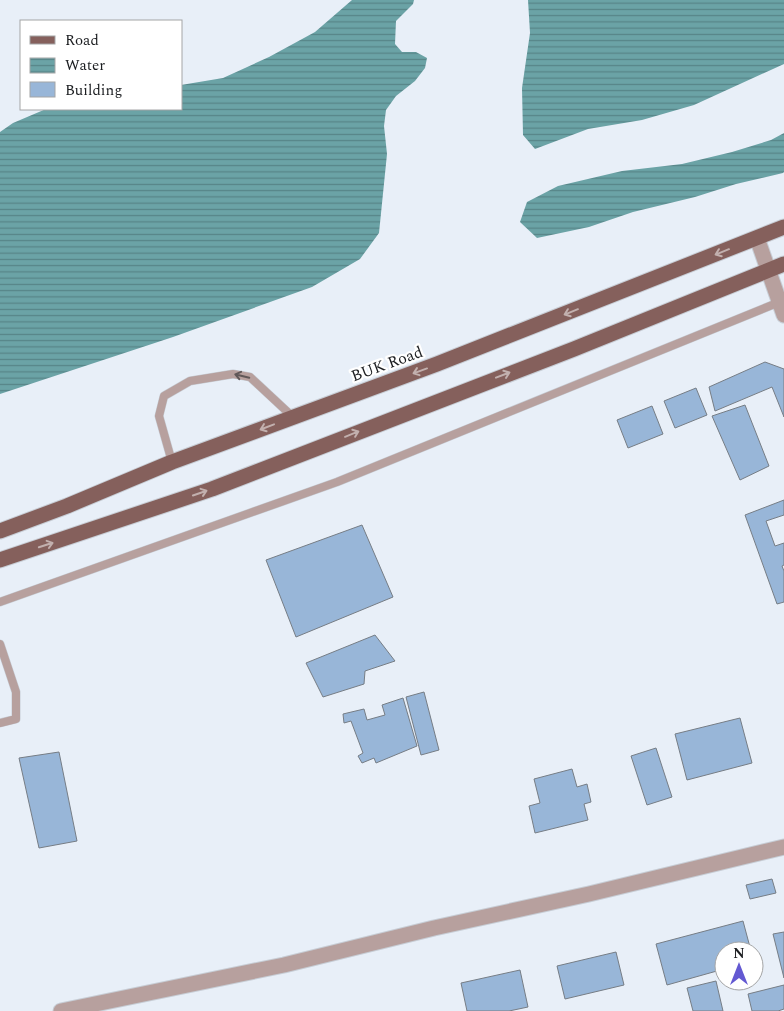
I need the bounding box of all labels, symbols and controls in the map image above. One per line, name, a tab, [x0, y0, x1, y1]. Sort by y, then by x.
legend	[20, 20, 182, 110]
text: Road	[65, 29, 99, 52]
text: Water	[65, 54, 105, 77]
text: Building	[65, 79, 122, 102]
one-way arrow	[715, 248, 731, 257]
one-way arrow	[564, 307, 579, 317]
street label: BUK Road	[348, 340, 426, 388]
one-way arrow	[413, 367, 428, 376]
one-way arrow	[495, 370, 510, 379]
one-way arrow	[235, 371, 251, 380]
one-way arrow	[260, 422, 275, 432]
one-way arrow	[344, 429, 359, 439]
one-way arrow	[192, 488, 208, 497]
one-way arrow	[38, 540, 54, 549]
north arrow	[714, 941, 764, 991]
text: N	[733, 943, 745, 964]

